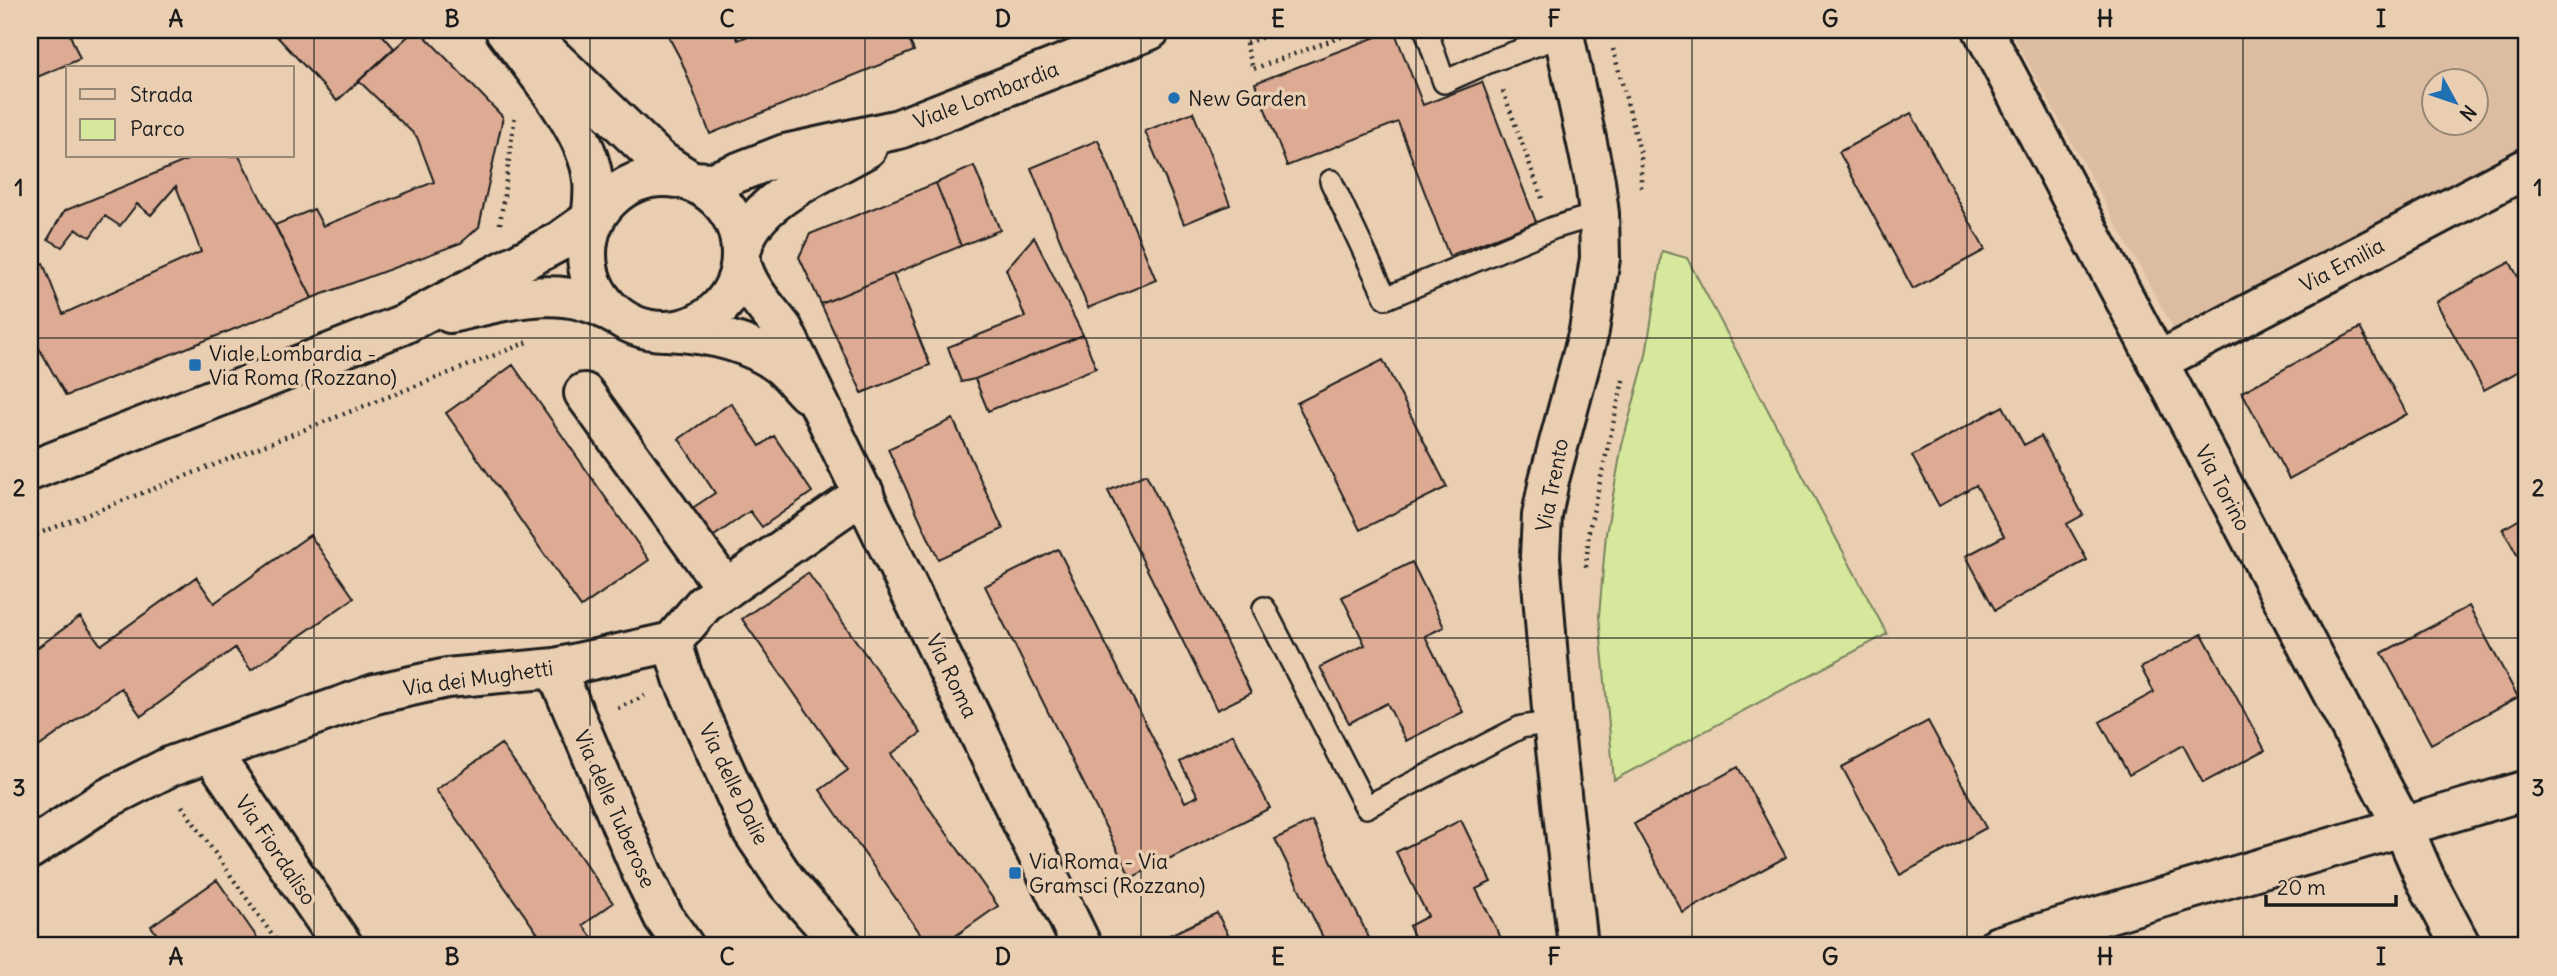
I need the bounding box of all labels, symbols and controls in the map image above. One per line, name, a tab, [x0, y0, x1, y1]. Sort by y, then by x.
text: A	[169, 4, 184, 33]
text: B	[444, 4, 460, 33]
text: C	[719, 4, 735, 33]
text: D	[995, 4, 1011, 33]
text: E	[1271, 4, 1285, 33]
text: F	[1547, 4, 1561, 33]
text: G	[1822, 4, 1838, 33]
text: H	[2097, 4, 2113, 33]
text: I	[2376, 4, 2386, 33]
street label: Viale Lombardia	[910, 55, 1062, 135]
legend	[66, 66, 294, 158]
north arrow	[2420, 66, 2490, 136]
text: Strada	[130, 81, 193, 108]
place label: New Garden	[1188, 85, 1306, 112]
marker: New Garden	[1166, 90, 1182, 106]
text: N	[2455, 100, 2481, 126]
text: Parco	[130, 115, 185, 142]
text: 1	[14, 173, 24, 202]
text: 1	[2533, 173, 2543, 202]
street label: Via Emilia	[2295, 232, 2389, 298]
place label: Viale Lombardia - Via Roma (Rozzano)	[209, 340, 397, 391]
marker: Viale Lombardia - Via Roma (Rozzano)	[187, 357, 203, 373]
street label: Via Trento	[1530, 436, 1574, 534]
street label: Via Torino	[2189, 440, 2257, 536]
text: 2	[13, 473, 26, 502]
text: 2	[2532, 473, 2545, 502]
street label: Via Roma	[920, 630, 984, 722]
street label: Via dei Mughetti	[401, 654, 555, 702]
street label: Via delle Dalie	[693, 719, 775, 849]
street label: Via delle Tuberose	[568, 726, 662, 892]
text: 3	[12, 773, 26, 802]
text: 3	[2531, 773, 2545, 802]
street label: Via Fiordaliso	[229, 790, 323, 910]
place label: Via Roma - Via Gramsci (Rozzano)	[1029, 848, 1205, 899]
scale bar	[2266, 864, 2396, 908]
marker: Via Roma - Via Gramsci (Rozzano)	[1007, 865, 1023, 881]
text: 20 m	[2277, 874, 2326, 901]
text: A	[169, 942, 184, 971]
text: B	[444, 942, 460, 971]
text: C	[719, 942, 735, 971]
text: D	[995, 942, 1011, 971]
text: E	[1271, 942, 1285, 971]
text: F	[1547, 942, 1561, 971]
text: G	[1822, 942, 1838, 971]
text: H	[2097, 942, 2113, 971]
text: I	[2376, 942, 2386, 971]

